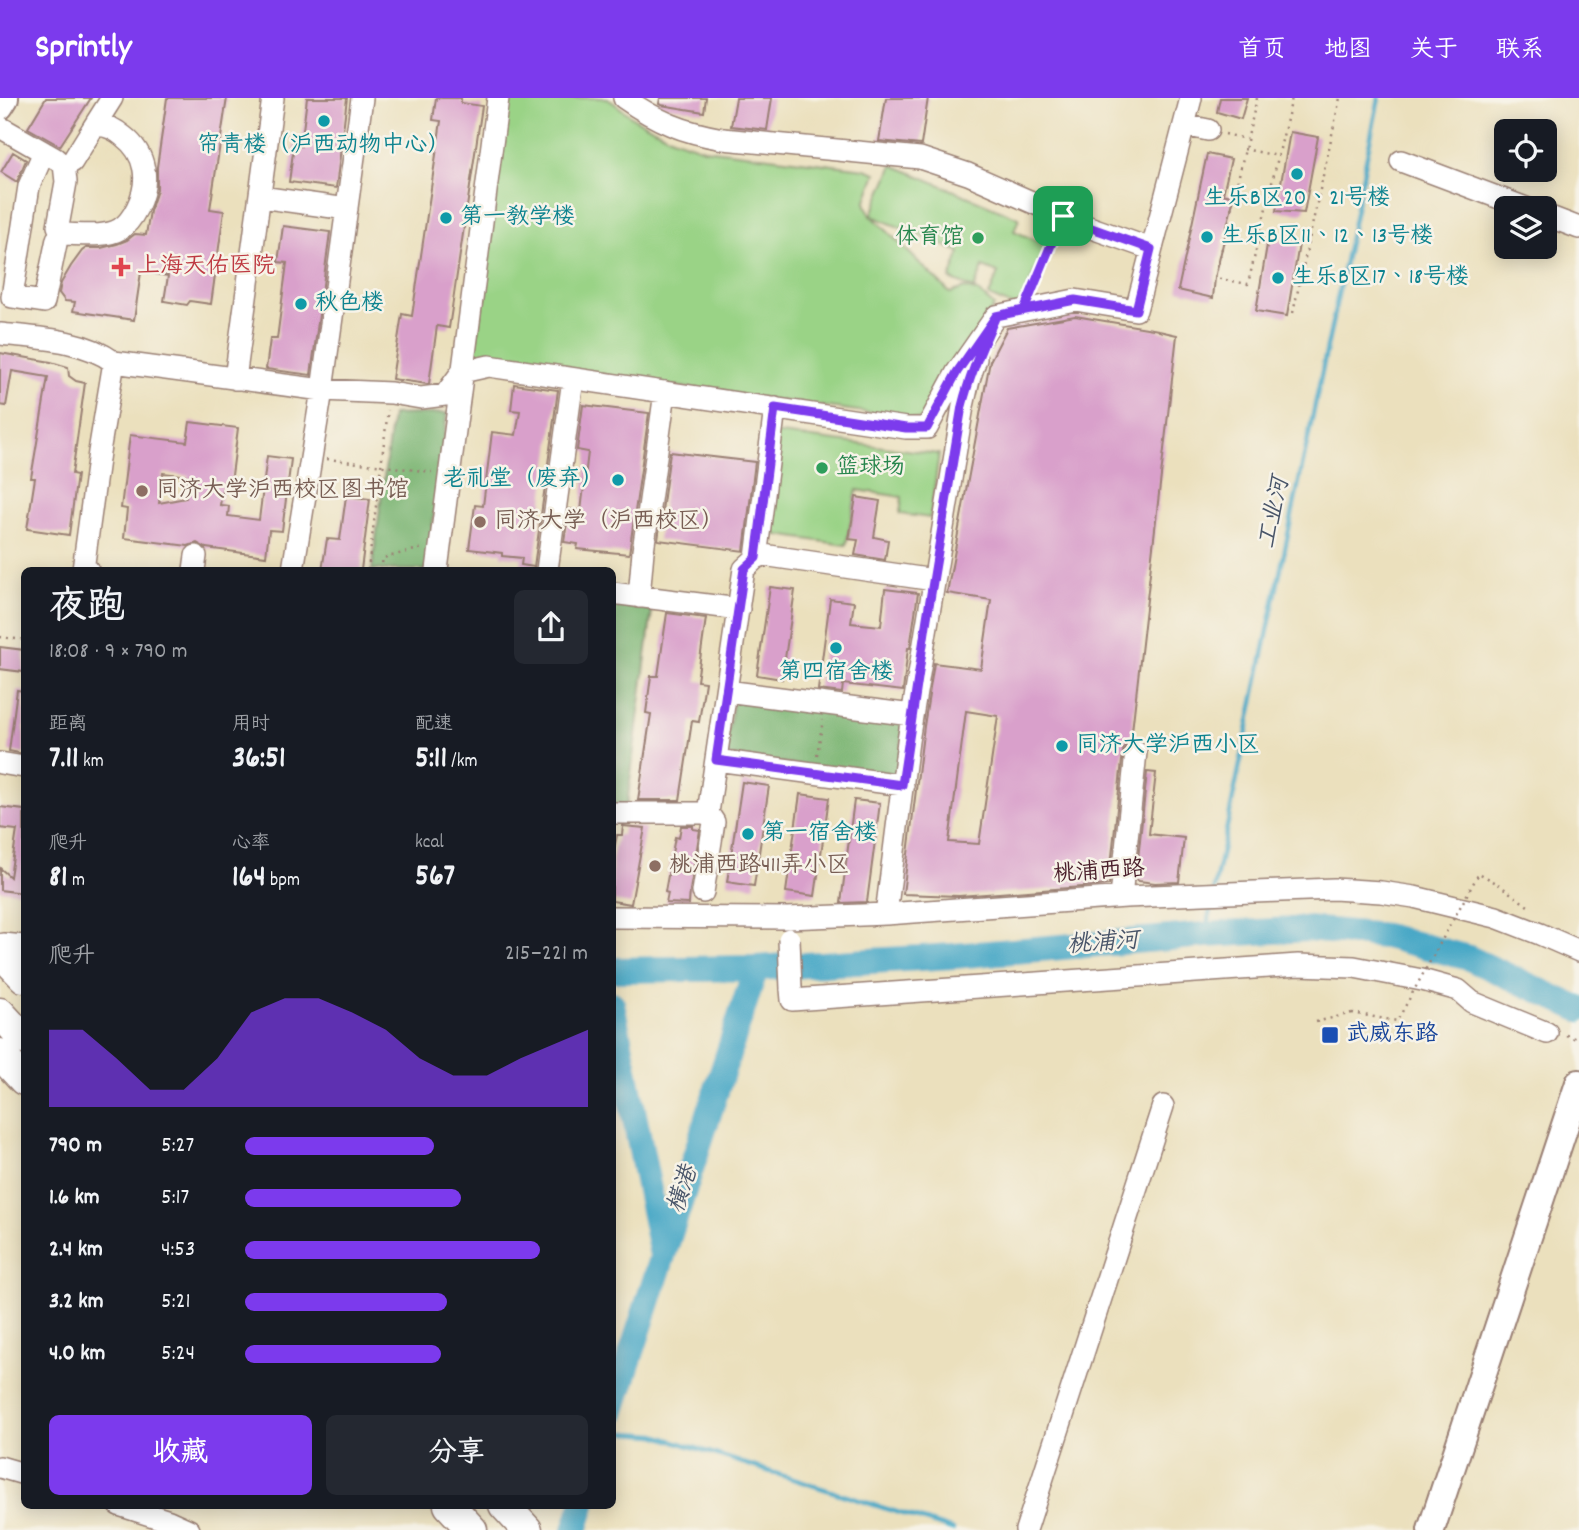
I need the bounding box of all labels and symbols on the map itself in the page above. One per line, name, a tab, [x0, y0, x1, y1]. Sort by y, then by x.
marker: 帘青楼（沪西动物中心）	[316, 113, 332, 129]
place label: 帘青楼（沪西动物中心）	[198, 130, 451, 163]
marker: 生乐B区20、21号楼	[1289, 166, 1305, 182]
place label: 生乐B区20、21号楼	[1204, 183, 1390, 216]
pin	[1033, 186, 1093, 246]
place label: 第一教学楼	[460, 202, 575, 235]
marker: 第一教学楼	[438, 210, 454, 226]
place label: 生乐B区11、12、13号楼	[1221, 221, 1433, 254]
place label: 体育馆	[895, 222, 964, 255]
marker: 生乐B区11、12、13号楼	[1199, 229, 1215, 245]
marker: 体育馆	[970, 230, 986, 246]
place label: 上海天佑医院	[137, 251, 275, 284]
marker: 上海天佑医院	[111, 257, 131, 277]
place label: 生乐B区17、18号楼	[1292, 262, 1469, 295]
marker: 生乐B区17、18号楼	[1270, 270, 1286, 286]
place label: 秋色楼	[315, 288, 384, 321]
marker: 秋色楼	[293, 296, 309, 312]
place label: 篮球场	[836, 452, 905, 485]
marker: 篮球场	[814, 460, 830, 476]
place label: 老礼堂（废弃）	[443, 464, 604, 497]
water label: 工业河	[1251, 470, 1300, 552]
marker: 老礼堂（废弃）	[610, 472, 626, 488]
place label: 同济大学沪西校区图书馆	[156, 475, 409, 508]
marker: 同济大学沪西校区图书馆	[134, 483, 150, 499]
place label: 同济大学（沪西校区）	[494, 506, 724, 539]
marker: 同济大学（沪西校区）	[472, 514, 488, 530]
marker: 第四宿舍楼	[828, 640, 844, 656]
place label: 第四宿舍楼	[779, 657, 894, 690]
place label: 同济大学沪西小区	[1076, 730, 1260, 763]
marker: 同济大学沪西小区	[1054, 738, 1070, 754]
place label: 第一宿舍楼	[762, 818, 877, 851]
marker: 第一宿舍楼	[740, 826, 756, 842]
place label: 桃浦西路411弄小区	[669, 850, 850, 883]
street label: 桃浦西路	[1052, 853, 1146, 893]
marker: 桃浦西路411弄小区	[647, 858, 663, 874]
water label: 桃浦河	[1066, 924, 1144, 963]
place label: 武威东路	[1346, 1019, 1438, 1052]
marker: 武威东路	[1320, 1025, 1340, 1045]
water label: 横港	[660, 1160, 708, 1218]

